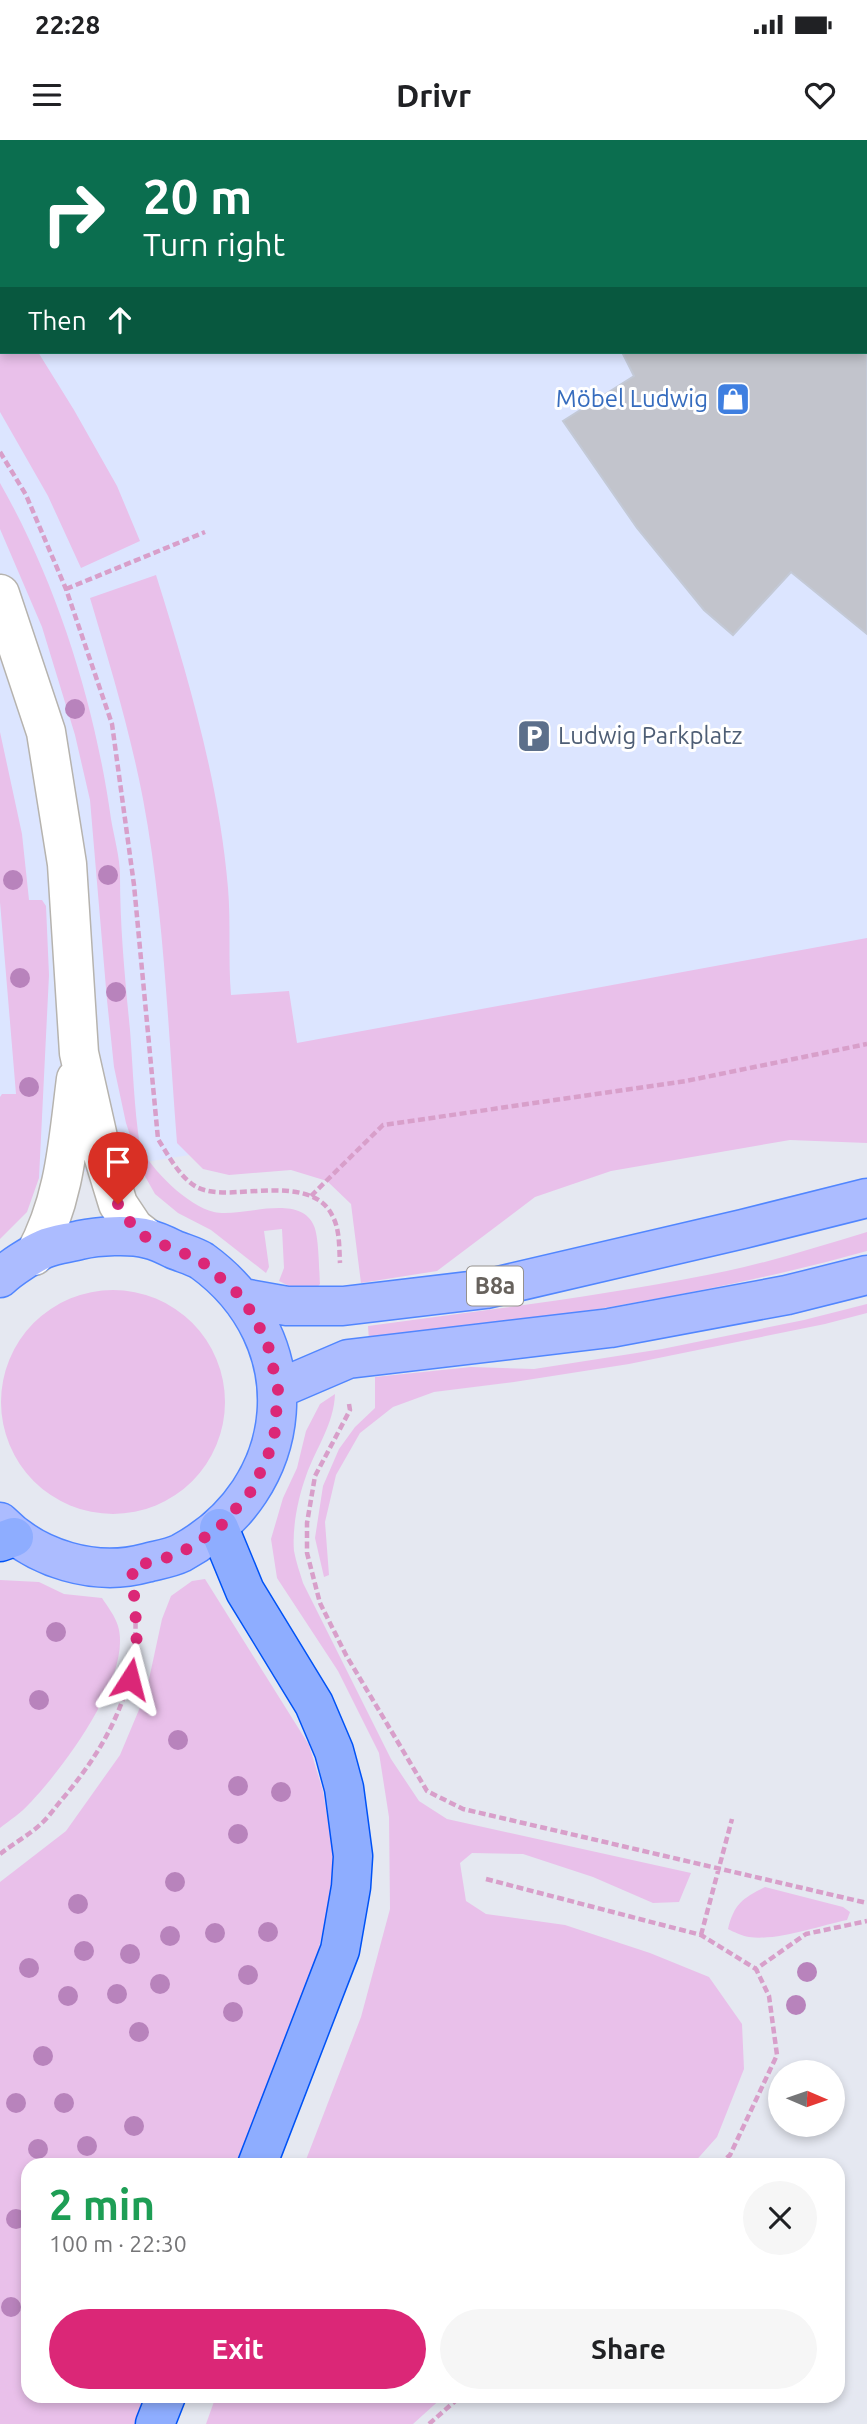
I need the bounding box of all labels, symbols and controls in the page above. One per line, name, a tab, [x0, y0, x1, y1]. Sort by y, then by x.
text: 22:28	[35, 10, 100, 39]
icon: menu	[28, 76, 66, 114]
icon: heart	[801, 76, 839, 114]
text: Drivr	[396, 77, 471, 113]
icon: right	[28, 168, 119, 259]
text: 20 m	[143, 168, 252, 223]
text: Turn right	[143, 226, 285, 262]
icon: ahead	[101, 301, 139, 339]
text: Then	[28, 306, 87, 335]
shop icon: Möbel Ludwig	[714, 380, 752, 418]
place label: Möbel Ludwig	[556, 385, 708, 412]
parking icon: Ludwig Parkplatz	[515, 717, 553, 755]
place label: Ludwig Parkplatz	[558, 722, 743, 749]
pin	[88, 1132, 148, 1204]
icon: arrive	[99, 1143, 137, 1181]
road number: B8a	[467, 1266, 523, 1306]
position arrow	[93, 1642, 167, 1716]
north arrow	[768, 2060, 845, 2137]
map controls	[768, 2060, 845, 2137]
text: 2 min	[49, 2181, 155, 2228]
button: close	[743, 2181, 817, 2255]
text: 100 m · 22:30	[49, 2231, 187, 2256]
button: Exit	[49, 2309, 426, 2389]
button: Share	[440, 2309, 817, 2389]

